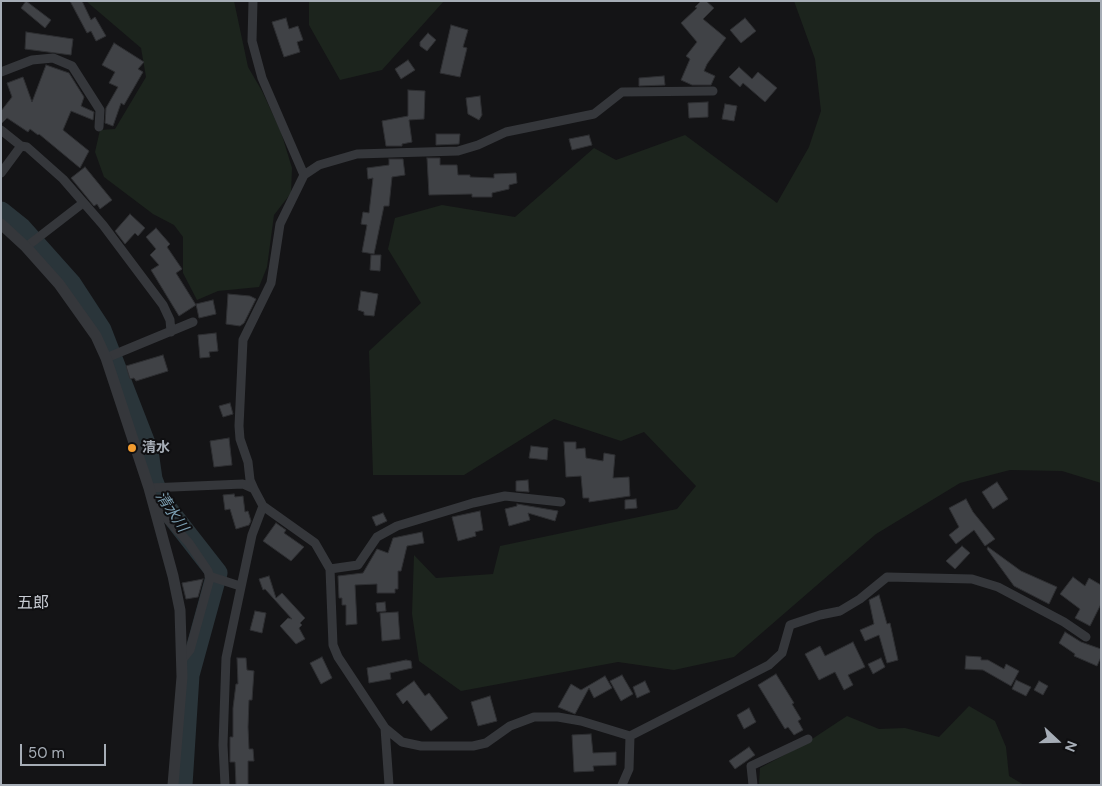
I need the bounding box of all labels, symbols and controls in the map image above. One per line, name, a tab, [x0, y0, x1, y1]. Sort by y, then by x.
place label: 清水	[142, 440, 170, 456]
marker: 清水	[126, 442, 138, 454]
water label: 清水川	[151, 488, 191, 536]
district label: 五郎	[17, 594, 49, 614]
north arrow	[1032, 716, 1082, 766]
scale bar	[22, 734, 109, 766]
text: N	[1061, 738, 1081, 754]
text: 50 m	[28, 743, 65, 763]

